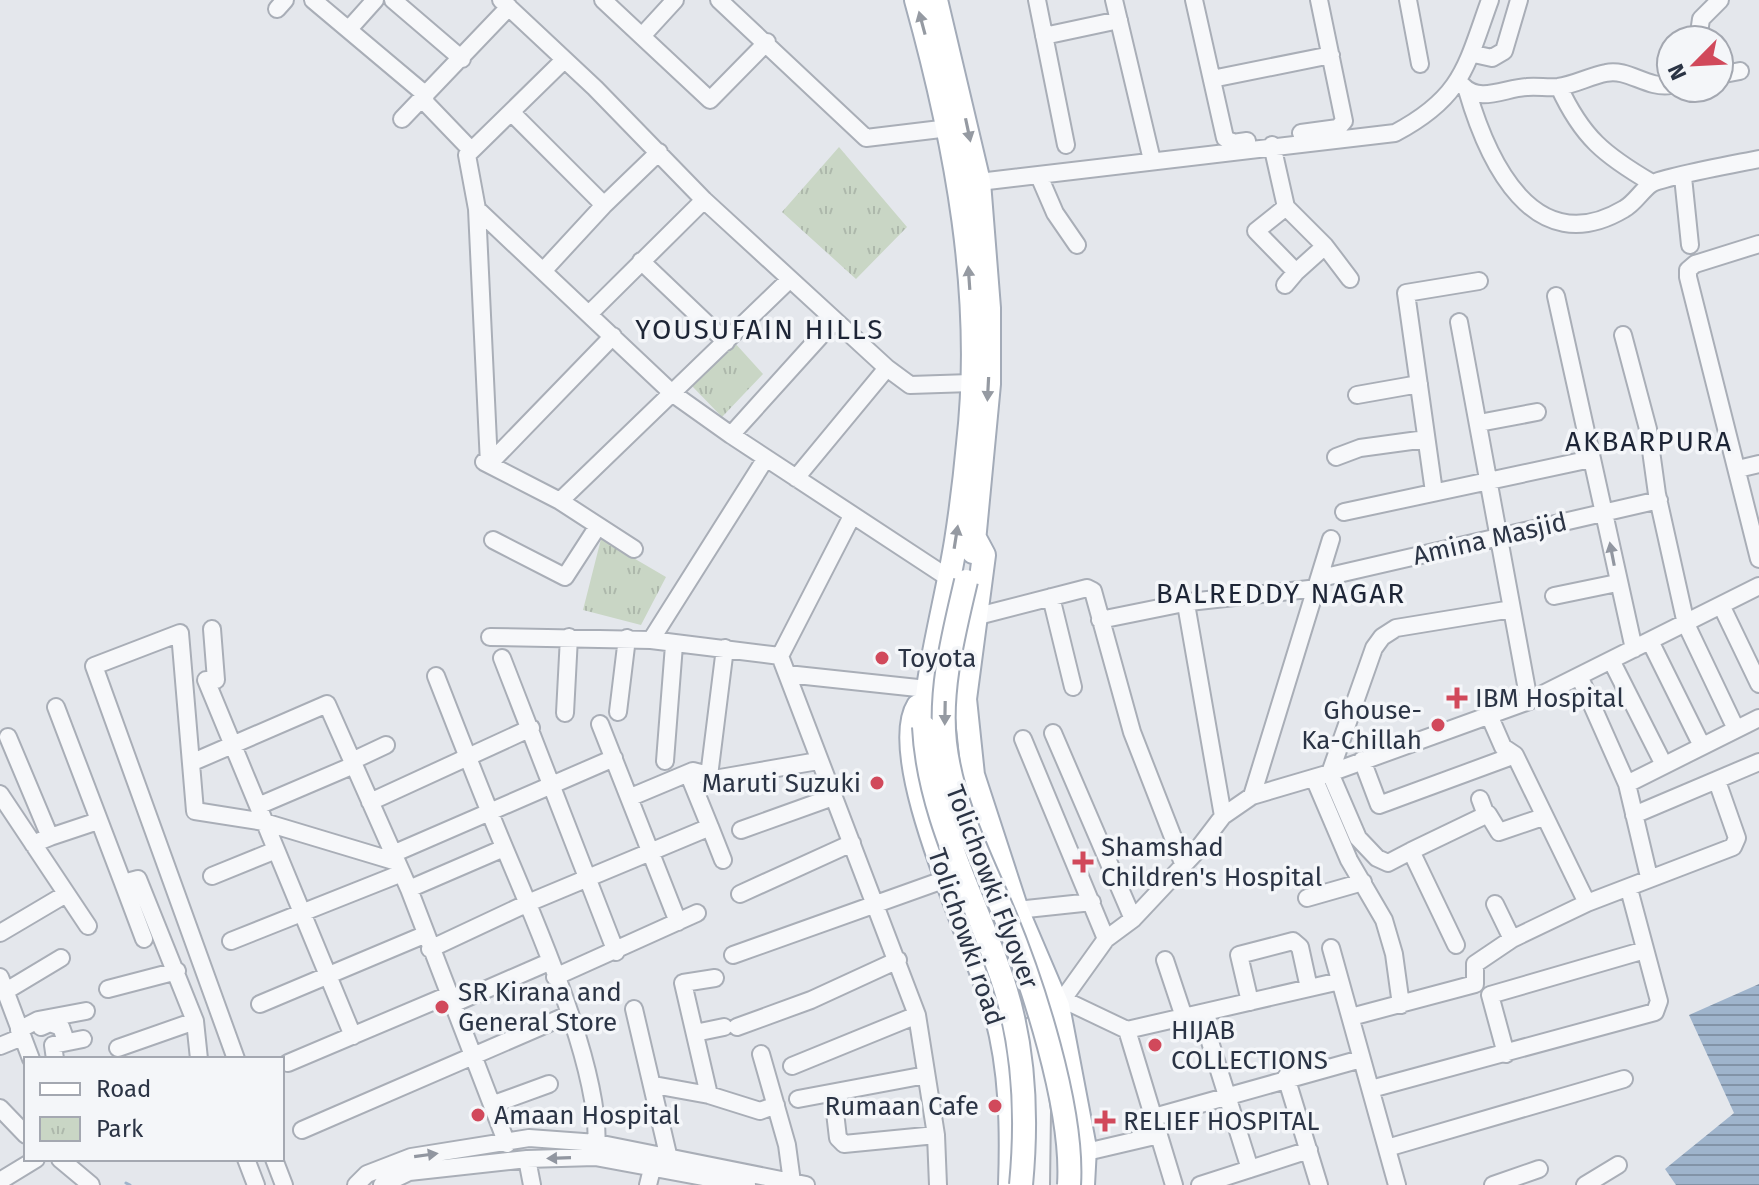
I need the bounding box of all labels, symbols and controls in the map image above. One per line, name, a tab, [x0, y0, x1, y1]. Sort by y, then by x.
one-way arrow	[916, 10, 928, 35]
north arrow	[1655, 24, 1735, 104]
text: N	[1662, 60, 1692, 84]
one-way arrow	[962, 118, 975, 143]
one-way arrow	[962, 265, 975, 290]
district label: YOUSUFAIN HILLS	[635, 313, 885, 346]
one-way arrow	[981, 376, 994, 401]
district label: AKBARPURA	[1565, 425, 1733, 458]
street label: Amina Masjid	[1410, 506, 1570, 572]
one-way arrow	[950, 524, 963, 549]
one-way arrow	[1605, 541, 1617, 566]
district label: BALREDDY NAGAR	[1156, 577, 1406, 610]
place label: Toyota	[898, 643, 976, 674]
marker: Toyota	[873, 649, 891, 667]
place label: IBM Hospital	[1475, 683, 1624, 714]
marker: IBM Hospital	[1446, 687, 1468, 709]
place label: Ghouse- Ka-Chillah	[1301, 695, 1422, 756]
one-way arrow	[939, 701, 951, 726]
marker: Ghouse- Ka-Chillah	[1429, 716, 1447, 734]
place label: Maruti Suzuki	[702, 768, 861, 799]
marker: Maruti Suzuki	[868, 774, 886, 792]
street label: Tolichowki Flyover	[939, 781, 1045, 993]
place label: Shamshad Children's Hospital	[1101, 832, 1323, 893]
street label: Tolichowki road	[921, 844, 1011, 1030]
marker: Shamshad Children's Hospital	[1072, 851, 1094, 873]
place label: SR Kirana and General Store	[458, 977, 622, 1038]
marker: SR Kirana and General Store	[433, 998, 451, 1016]
place label: HIJAB COLLECTIONS	[1171, 1015, 1328, 1076]
marker: HIJAB COLLECTIONS	[1146, 1036, 1164, 1054]
legend	[24, 1057, 284, 1161]
text: Road	[96, 1075, 151, 1103]
place label: Rumaan Cafe	[825, 1091, 979, 1122]
marker: Rumaan Cafe	[986, 1097, 1004, 1115]
place label: Amaan Hospital	[494, 1100, 680, 1131]
marker: Amaan Hospital	[469, 1106, 487, 1124]
place label: RELIEF HOSPITAL	[1123, 1106, 1319, 1137]
marker: RELIEF HOSPITAL	[1094, 1110, 1116, 1132]
text: Park	[96, 1115, 144, 1143]
one-way arrow	[414, 1148, 439, 1161]
one-way arrow	[546, 1152, 571, 1164]

